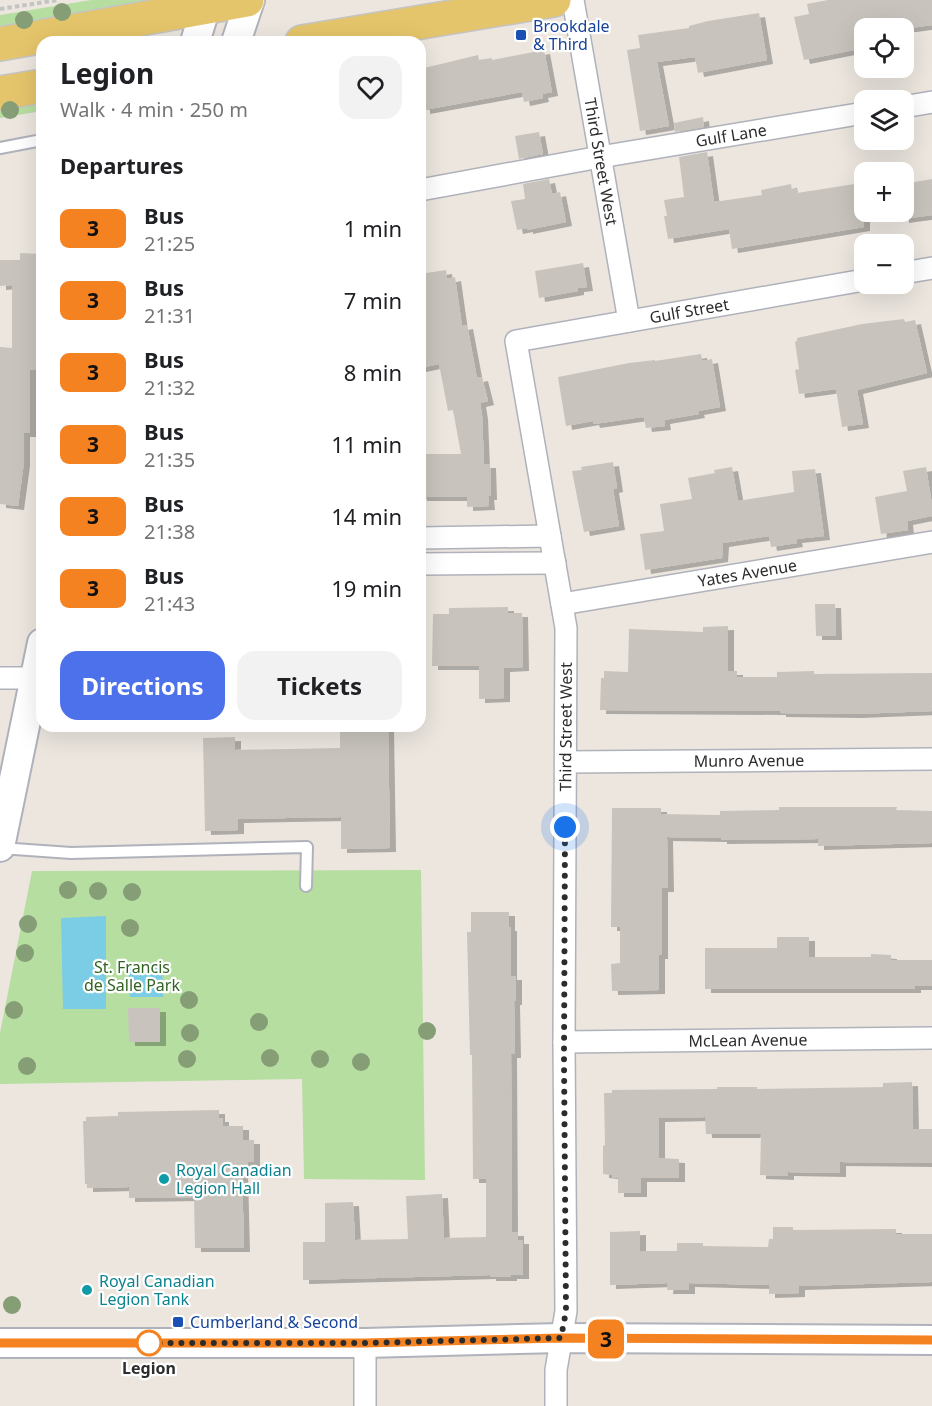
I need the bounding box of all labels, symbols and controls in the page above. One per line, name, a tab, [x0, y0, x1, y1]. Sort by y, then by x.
place label: Brookdale & Third	[533, 15, 610, 55]
map controls	[854, 18, 914, 294]
button: locate	[854, 18, 914, 78]
marker: Brookdale & Third	[514, 28, 528, 42]
text: Legion	[60, 54, 154, 92]
button: heart	[339, 56, 402, 119]
button: layers	[854, 90, 914, 150]
text: Walk · 4 min · 250 m	[60, 96, 248, 123]
street label: Third Street West	[579, 96, 623, 227]
street label: Gulf Lane	[694, 118, 768, 152]
text: Departures	[60, 150, 184, 180]
button: +	[854, 162, 914, 222]
text: Bus	[144, 200, 184, 230]
text: 1 min	[344, 213, 402, 243]
text: 3	[87, 214, 99, 242]
text: 21:25	[144, 230, 195, 257]
button: −	[854, 234, 914, 294]
text: Bus	[144, 272, 184, 302]
text: 7 min	[344, 285, 402, 315]
text: 3	[87, 286, 99, 314]
street label: Gulf Street	[648, 293, 731, 328]
text: 21:31	[144, 302, 195, 329]
text: Bus	[144, 344, 184, 374]
text: 8 min	[344, 357, 402, 387]
text: 3	[87, 358, 99, 386]
text: 21:32	[144, 374, 195, 401]
text: Bus	[144, 416, 184, 446]
text: 11 min	[331, 429, 402, 459]
text: 3	[87, 430, 99, 458]
text: 21:35	[144, 446, 195, 473]
text: Bus	[144, 488, 184, 518]
text: 14 min	[331, 501, 402, 531]
text: 3	[87, 502, 99, 530]
text: 21:38	[144, 518, 195, 545]
street label: Yates Avenue	[696, 554, 799, 592]
text: Bus	[144, 560, 184, 590]
text: 19 min	[331, 573, 402, 603]
text: 3	[87, 574, 99, 602]
text: 21:43	[144, 590, 195, 617]
button: Directions	[60, 651, 225, 720]
button: Tickets	[237, 651, 402, 720]
street label: Third Street West	[554, 662, 577, 791]
street label: Munro Avenue	[694, 749, 804, 772]
your location	[550, 812, 580, 842]
park label: St. Francis de Salle Park	[84, 956, 180, 996]
street label: McLean Avenue	[688, 1028, 808, 1052]
place label: Royal Canadian Legion Hall	[176, 1159, 292, 1199]
marker: Royal Canadian Legion Hall	[157, 1172, 171, 1186]
place label: Royal Canadian Legion Tank	[99, 1270, 215, 1310]
marker: Royal Canadian Legion Tank	[80, 1283, 94, 1297]
place label: Cumberland & Second	[190, 1311, 358, 1333]
marker: Cumberland & Second	[171, 1315, 185, 1329]
line badge: 3	[586, 1320, 626, 1358]
text: 3	[600, 1325, 612, 1353]
marker: Legion	[136, 1330, 162, 1356]
place label: Legion	[122, 1357, 176, 1379]

